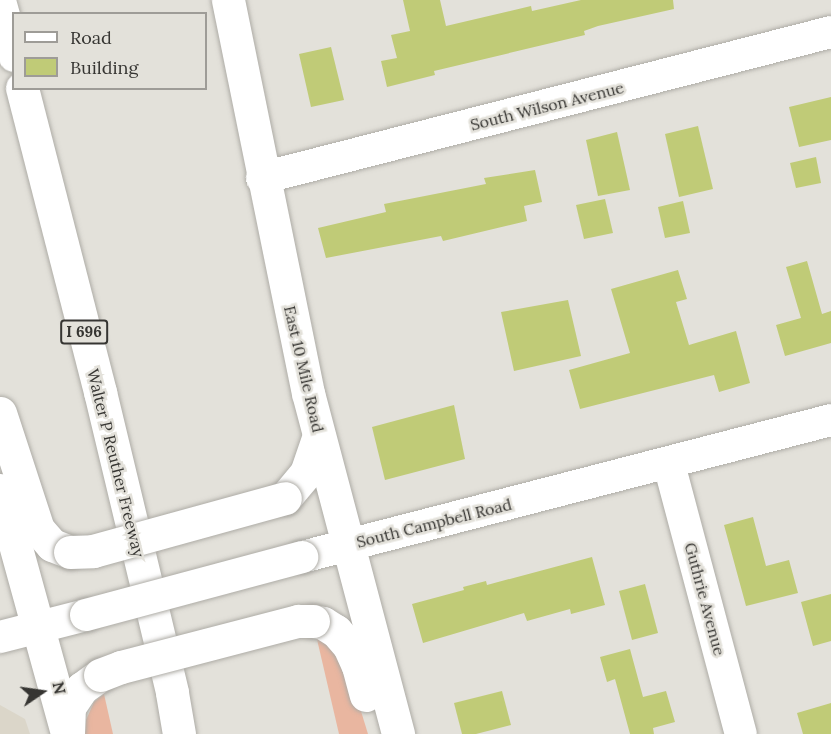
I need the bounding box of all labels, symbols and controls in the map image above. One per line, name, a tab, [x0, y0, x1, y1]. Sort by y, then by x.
legend	[12, 12, 207, 90]
text: Road	[70, 26, 112, 49]
text: Building	[70, 56, 138, 79]
street label: South Wilson Avenue	[468, 78, 626, 134]
street label: East 10 Mile Road	[280, 304, 328, 434]
road number: I 696	[60, 320, 108, 344]
street label: Walter P Reuther Freeway	[83, 367, 149, 559]
street label: South Campbell Road	[354, 494, 514, 552]
street label: Guthrie Avenue	[681, 540, 729, 658]
north arrow	[12, 662, 72, 722]
text: N	[48, 680, 71, 696]

